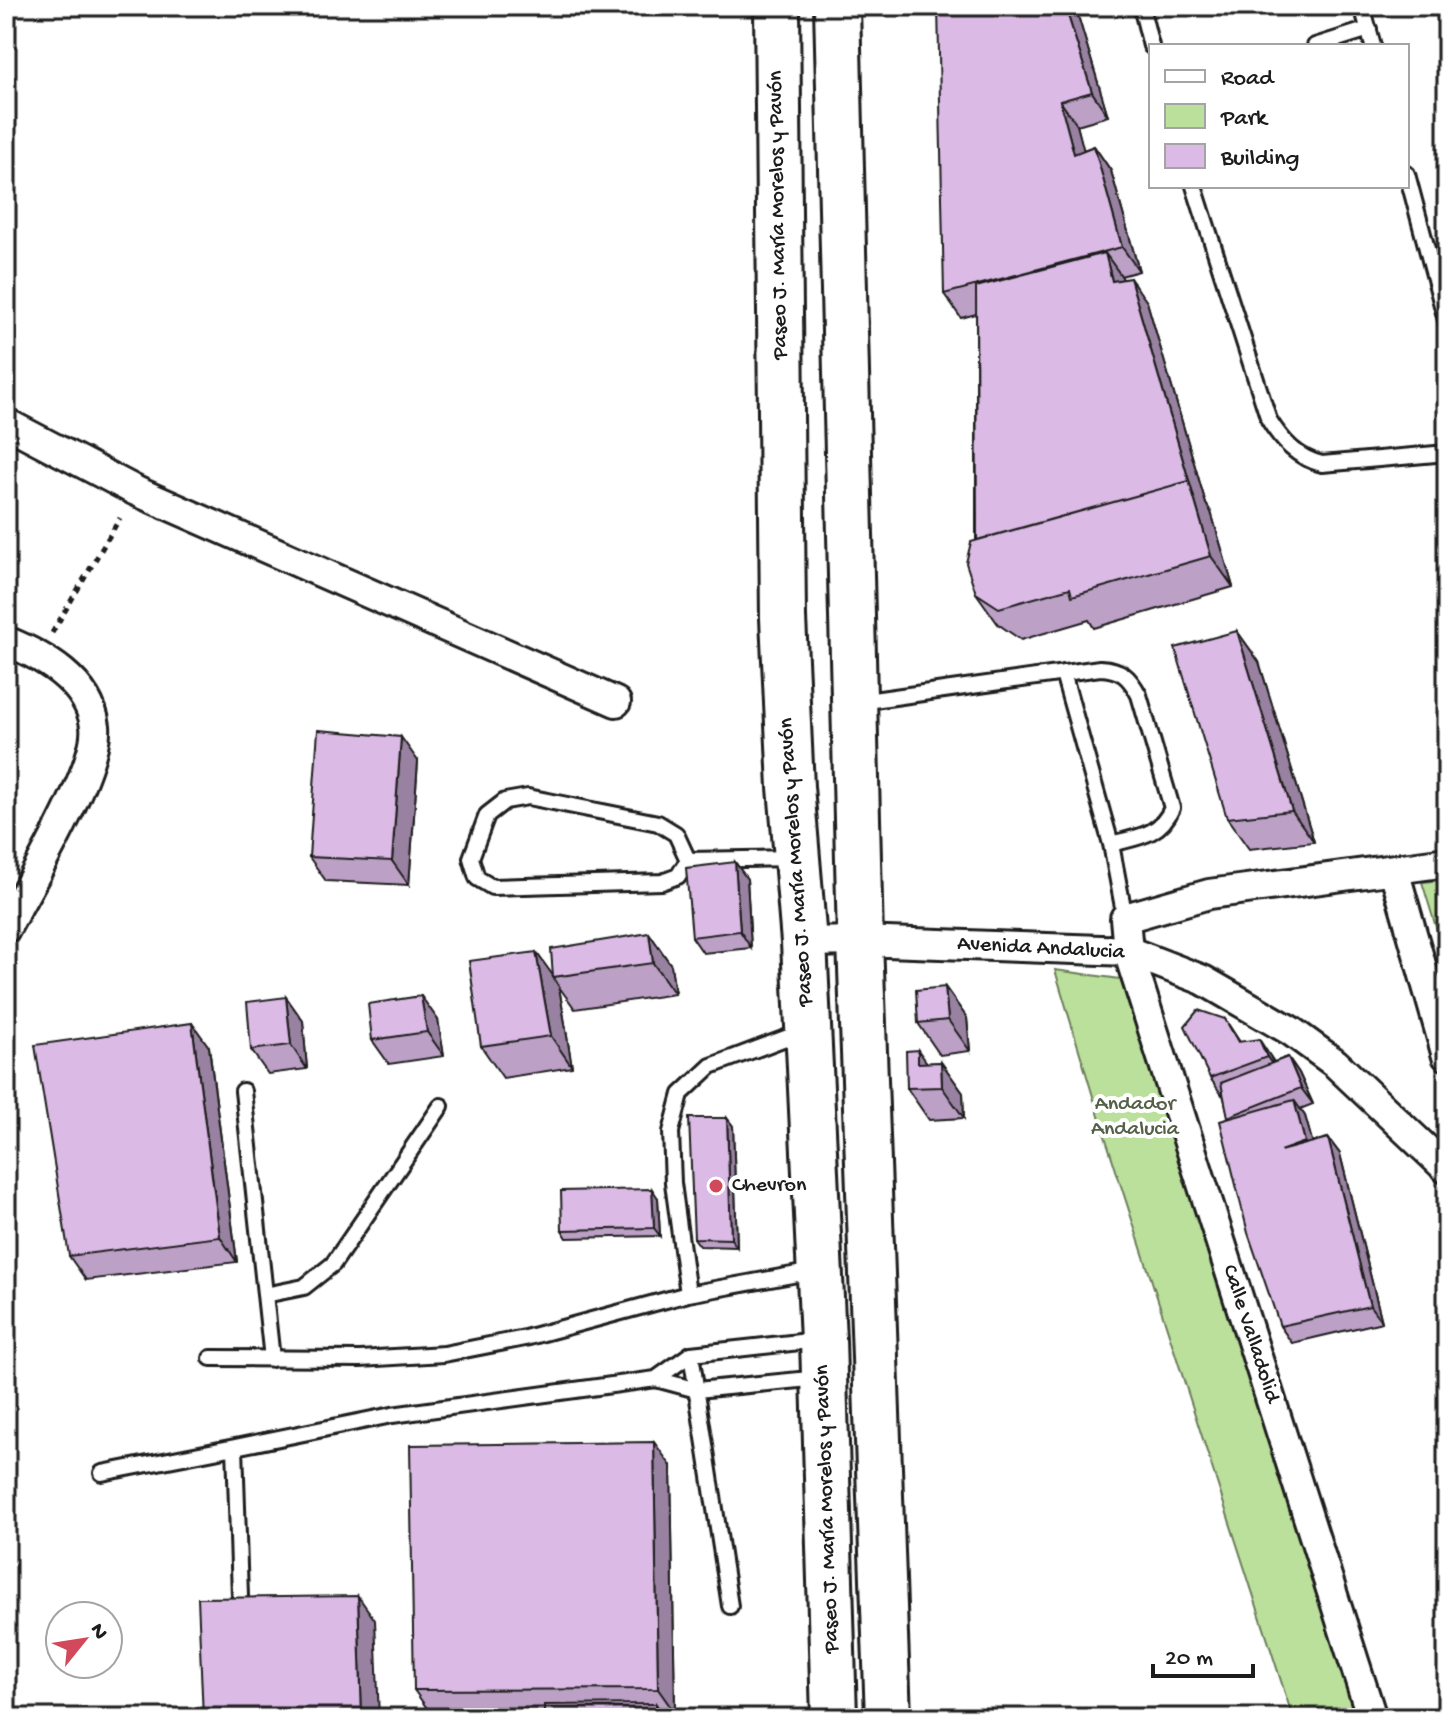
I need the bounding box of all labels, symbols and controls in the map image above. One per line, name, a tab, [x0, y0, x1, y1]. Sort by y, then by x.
legend	[1149, 44, 1409, 188]
text: Road	[1221, 65, 1275, 94]
street label: Paseo J. María Morelos y Pavón	[763, 70, 795, 361]
text: Park	[1220, 105, 1269, 134]
text: Building	[1220, 145, 1299, 174]
street label: Paseo J. María Morelos y Pavón	[774, 716, 820, 1008]
street label: Avenida Andalucia	[957, 932, 1126, 966]
park label: Andador Andalucia	[1091, 1092, 1180, 1143]
place label: Chevron	[732, 1173, 807, 1199]
marker: Chevron	[707, 1177, 725, 1195]
street label: Calle Valladolid	[1215, 1262, 1285, 1408]
street label: Paseo J. María Morelos y Pavón	[810, 1364, 846, 1655]
north arrow	[44, 1600, 124, 1680]
text: N	[83, 1619, 113, 1645]
scale bar	[1153, 1628, 1253, 1678]
text: 20 m	[1165, 1645, 1213, 1674]

